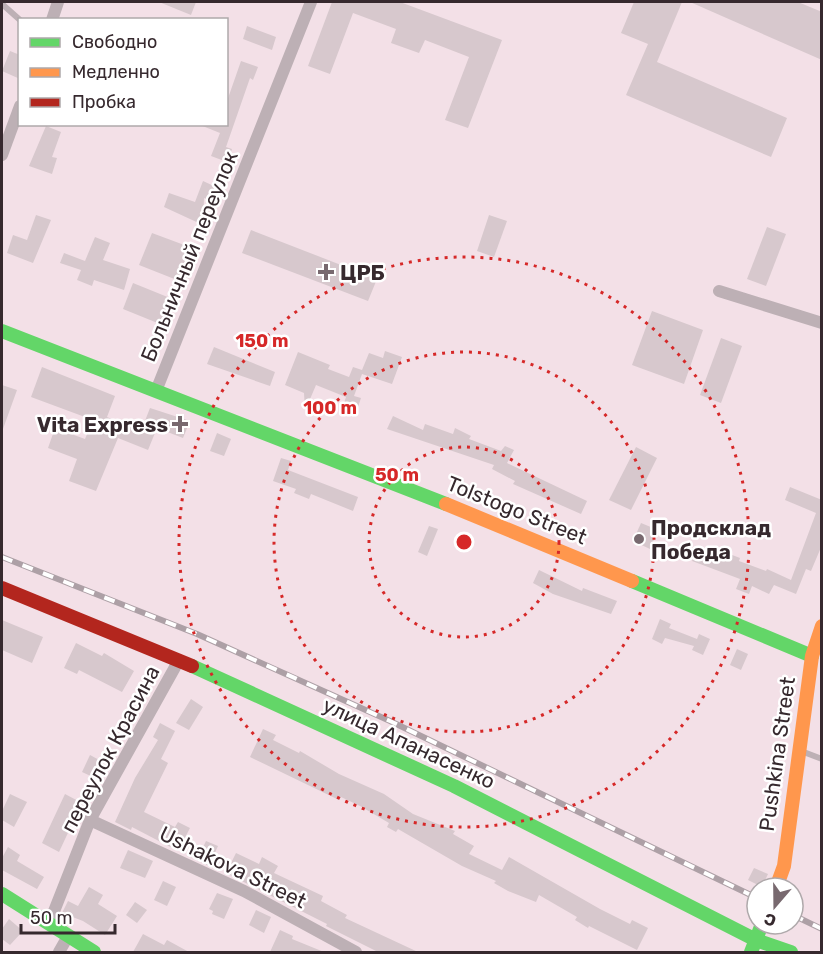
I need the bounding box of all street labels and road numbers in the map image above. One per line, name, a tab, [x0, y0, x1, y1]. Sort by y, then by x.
street label: Больничный переулок	[135, 147, 243, 365]
street label: Tolstogo Street	[443, 471, 591, 549]
street label: переулок Красина	[55, 661, 165, 837]
street label: Pushkina Street	[754, 675, 800, 833]
street label: улица Апанасенко	[319, 692, 499, 794]
street label: Ushakova Street	[155, 821, 311, 913]

